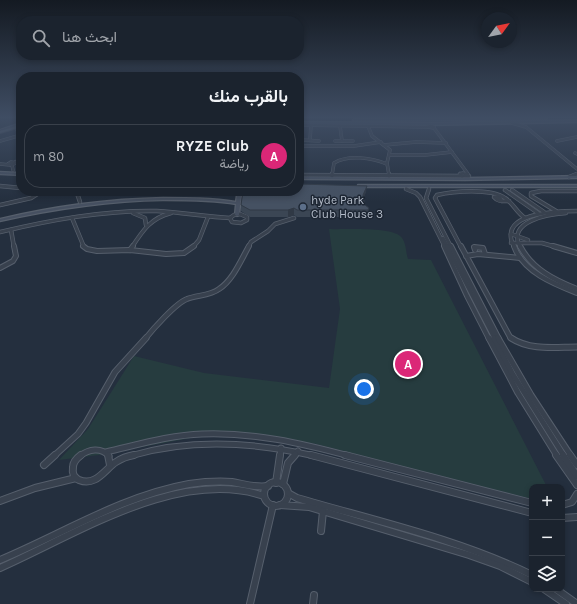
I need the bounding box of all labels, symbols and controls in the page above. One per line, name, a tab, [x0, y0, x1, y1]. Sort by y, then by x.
north arrow	[481, 12, 517, 48]
search box	[16, 16, 304, 60]
icon: search	[30, 27, 52, 49]
text: ابحث هنا	[62, 28, 117, 46]
text: بالقرب منك	[209, 86, 288, 106]
text: RYZE Club	[176, 137, 249, 155]
text: 80 m	[33, 149, 64, 164]
text: A	[270, 149, 278, 164]
text: رياضة	[219, 156, 249, 171]
place label: hyde Park Club House 3	[311, 193, 383, 221]
marker: hyde Park Club House 3	[298, 202, 308, 212]
pin: A	[395, 349, 421, 379]
your location	[354, 379, 374, 399]
map controls	[529, 484, 565, 592]
button: +	[529, 484, 565, 520]
button: −	[529, 520, 565, 556]
button: layers	[529, 556, 565, 592]

